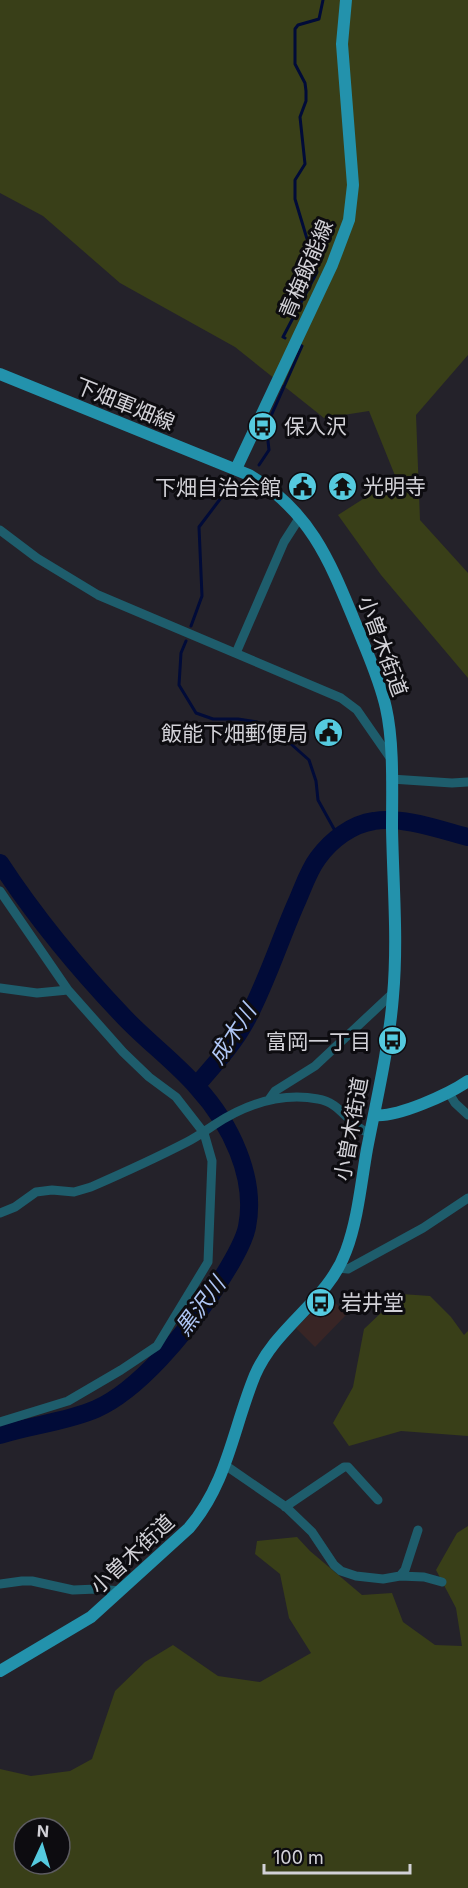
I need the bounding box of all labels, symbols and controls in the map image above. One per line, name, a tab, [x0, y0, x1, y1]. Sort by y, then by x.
street label: 青梅飯能線	[274, 216, 338, 322]
street label: 下畑軍畑線	[72, 373, 178, 435]
bus stop icon: 保入沢	[247, 410, 279, 442]
place label: 保入沢	[284, 414, 347, 439]
temple icon: 光明寺	[326, 470, 358, 502]
public building icon: 下畑自治会館	[286, 471, 318, 503]
place label: 光明寺	[363, 474, 426, 499]
place label: 下畑自治会館	[155, 475, 281, 500]
street label: 小曽木街道	[353, 592, 413, 700]
public building icon: 飯能下畑郵便局	[313, 717, 345, 749]
place label: 飯能下畑郵便局	[161, 721, 308, 746]
water label: 成木川	[203, 998, 262, 1069]
bus stop icon: 富岡一丁目	[376, 1025, 408, 1057]
place label: 富岡一丁目	[266, 1029, 371, 1054]
street label: 小曽木街道	[330, 1075, 372, 1183]
water label: 黒沢川	[170, 1270, 231, 1340]
bus stop icon: 岩井堂	[304, 1286, 336, 1318]
place label: 岩井堂	[341, 1290, 404, 1315]
street label: 小曽木街道	[85, 1509, 179, 1599]
north arrow	[12, 1816, 72, 1876]
text: N	[36, 1821, 50, 1841]
scale bar	[264, 1837, 410, 1875]
text: 100 m	[273, 1847, 324, 1868]

